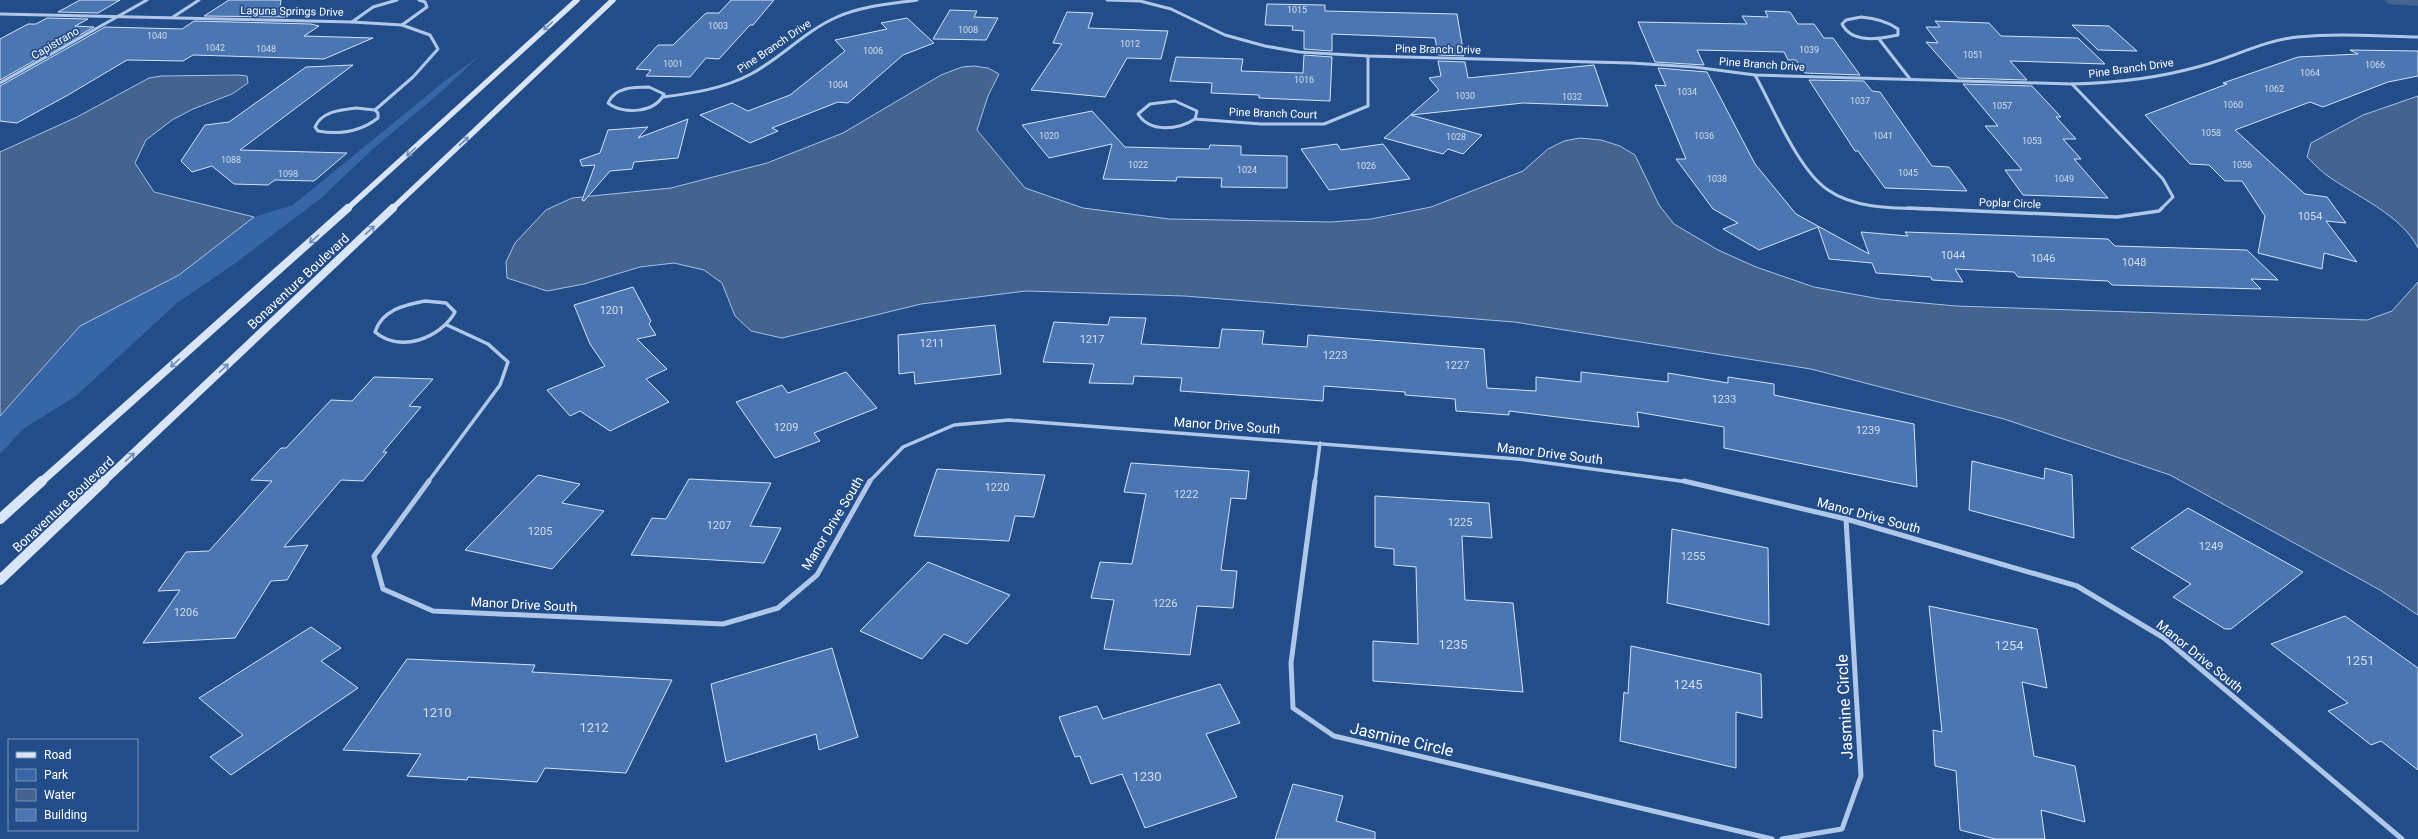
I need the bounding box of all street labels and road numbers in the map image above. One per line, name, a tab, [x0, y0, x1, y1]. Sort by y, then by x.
street label: Laguna Springs Drive	[240, 4, 344, 19]
street label: Pine Branch Drive	[735, 17, 814, 76]
street label: Capistrano	[29, 25, 82, 62]
street label: Pine Branch Drive	[1395, 42, 1481, 57]
street label: Pine Branch Drive	[1719, 55, 1805, 74]
street label: Pine Branch Drive	[2088, 56, 2175, 81]
street label: Pine Branch Court	[1229, 105, 1318, 122]
street label: Poplar Circle	[1979, 196, 2041, 211]
street label: Bonaventure Boulevard	[244, 230, 352, 332]
street label: Manor Drive South	[1173, 414, 1281, 437]
street label: Manor Drive South	[1496, 440, 1604, 467]
street label: Bonaventure Boulevard	[9, 453, 117, 555]
street label: Manor Drive South	[798, 474, 866, 573]
street label: Manor Drive South	[1815, 494, 1922, 537]
street label: Manor Drive South	[470, 594, 578, 615]
street label: Manor Drive South	[2153, 617, 2246, 696]
street label: Jasmine Circle	[1832, 654, 1857, 760]
street label: Jasmine Circle	[1348, 718, 1455, 761]

